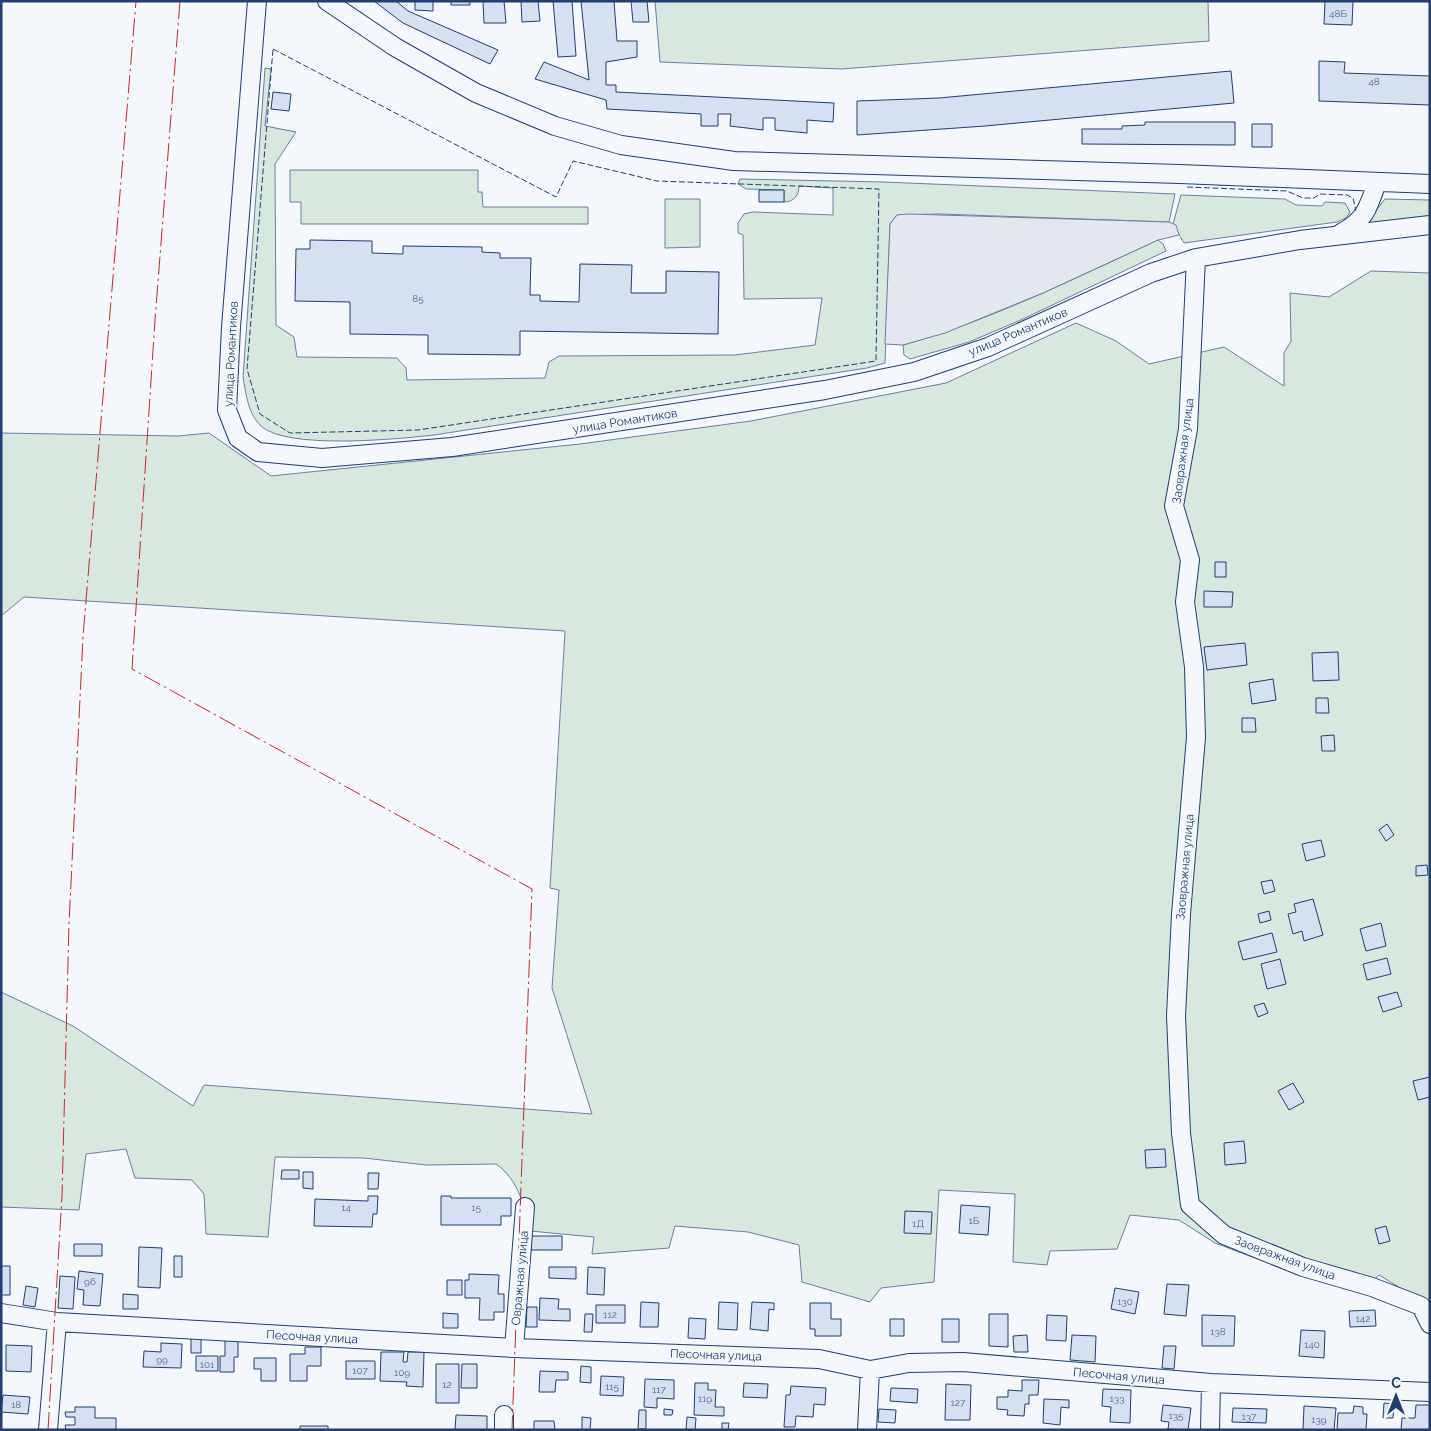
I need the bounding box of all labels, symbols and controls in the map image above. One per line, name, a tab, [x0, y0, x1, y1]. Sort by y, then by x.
house number: 48Б	[1329, 8, 1347, 19]
house number: 48	[1368, 76, 1380, 87]
house number: 85	[412, 293, 424, 304]
street label: улица Романтиков	[221, 301, 241, 407]
street label: улица Романтиков	[967, 305, 1069, 359]
street label: Заовражная улица	[1170, 397, 1196, 505]
street label: улица Романтиков	[572, 406, 678, 436]
street label: Заовражная улица	[1173, 813, 1197, 921]
house number: 14	[341, 1202, 351, 1213]
house number: 15	[471, 1202, 481, 1213]
house number: 1Б	[969, 1215, 980, 1226]
house number: 1Д	[912, 1218, 924, 1229]
street label: Овражная улица	[509, 1230, 531, 1326]
street label: Заовражная улица	[1233, 1233, 1337, 1283]
house number: 96	[84, 1276, 96, 1287]
house number: 130	[1117, 1296, 1133, 1307]
house number: 112	[603, 1309, 617, 1320]
house number: 142	[1356, 1313, 1370, 1324]
house number: 138	[1210, 1326, 1226, 1337]
street label: Песочная улица	[266, 1328, 358, 1346]
house number: 140	[1304, 1339, 1320, 1350]
street label: Песочная улица	[670, 1346, 762, 1364]
house number: 99	[156, 1354, 168, 1365]
house number: 101	[200, 1359, 215, 1370]
house number: 107	[352, 1365, 368, 1376]
street label: Песочная улица	[1073, 1365, 1165, 1387]
house number: 109	[394, 1367, 410, 1378]
north arrow	[1371, 1371, 1421, 1421]
text: С	[1391, 1375, 1401, 1391]
house number: 12	[442, 1379, 452, 1390]
house number: 115	[605, 1381, 620, 1392]
house number: 117	[652, 1384, 667, 1395]
house number: 119	[698, 1393, 712, 1404]
house number: 133	[1110, 1393, 1124, 1404]
house number: 127	[951, 1397, 966, 1408]
house number: 18	[11, 1399, 21, 1410]
house number: 135	[1168, 1410, 1184, 1421]
house number: 137	[1242, 1411, 1257, 1422]
house number: 139	[1311, 1414, 1327, 1425]

